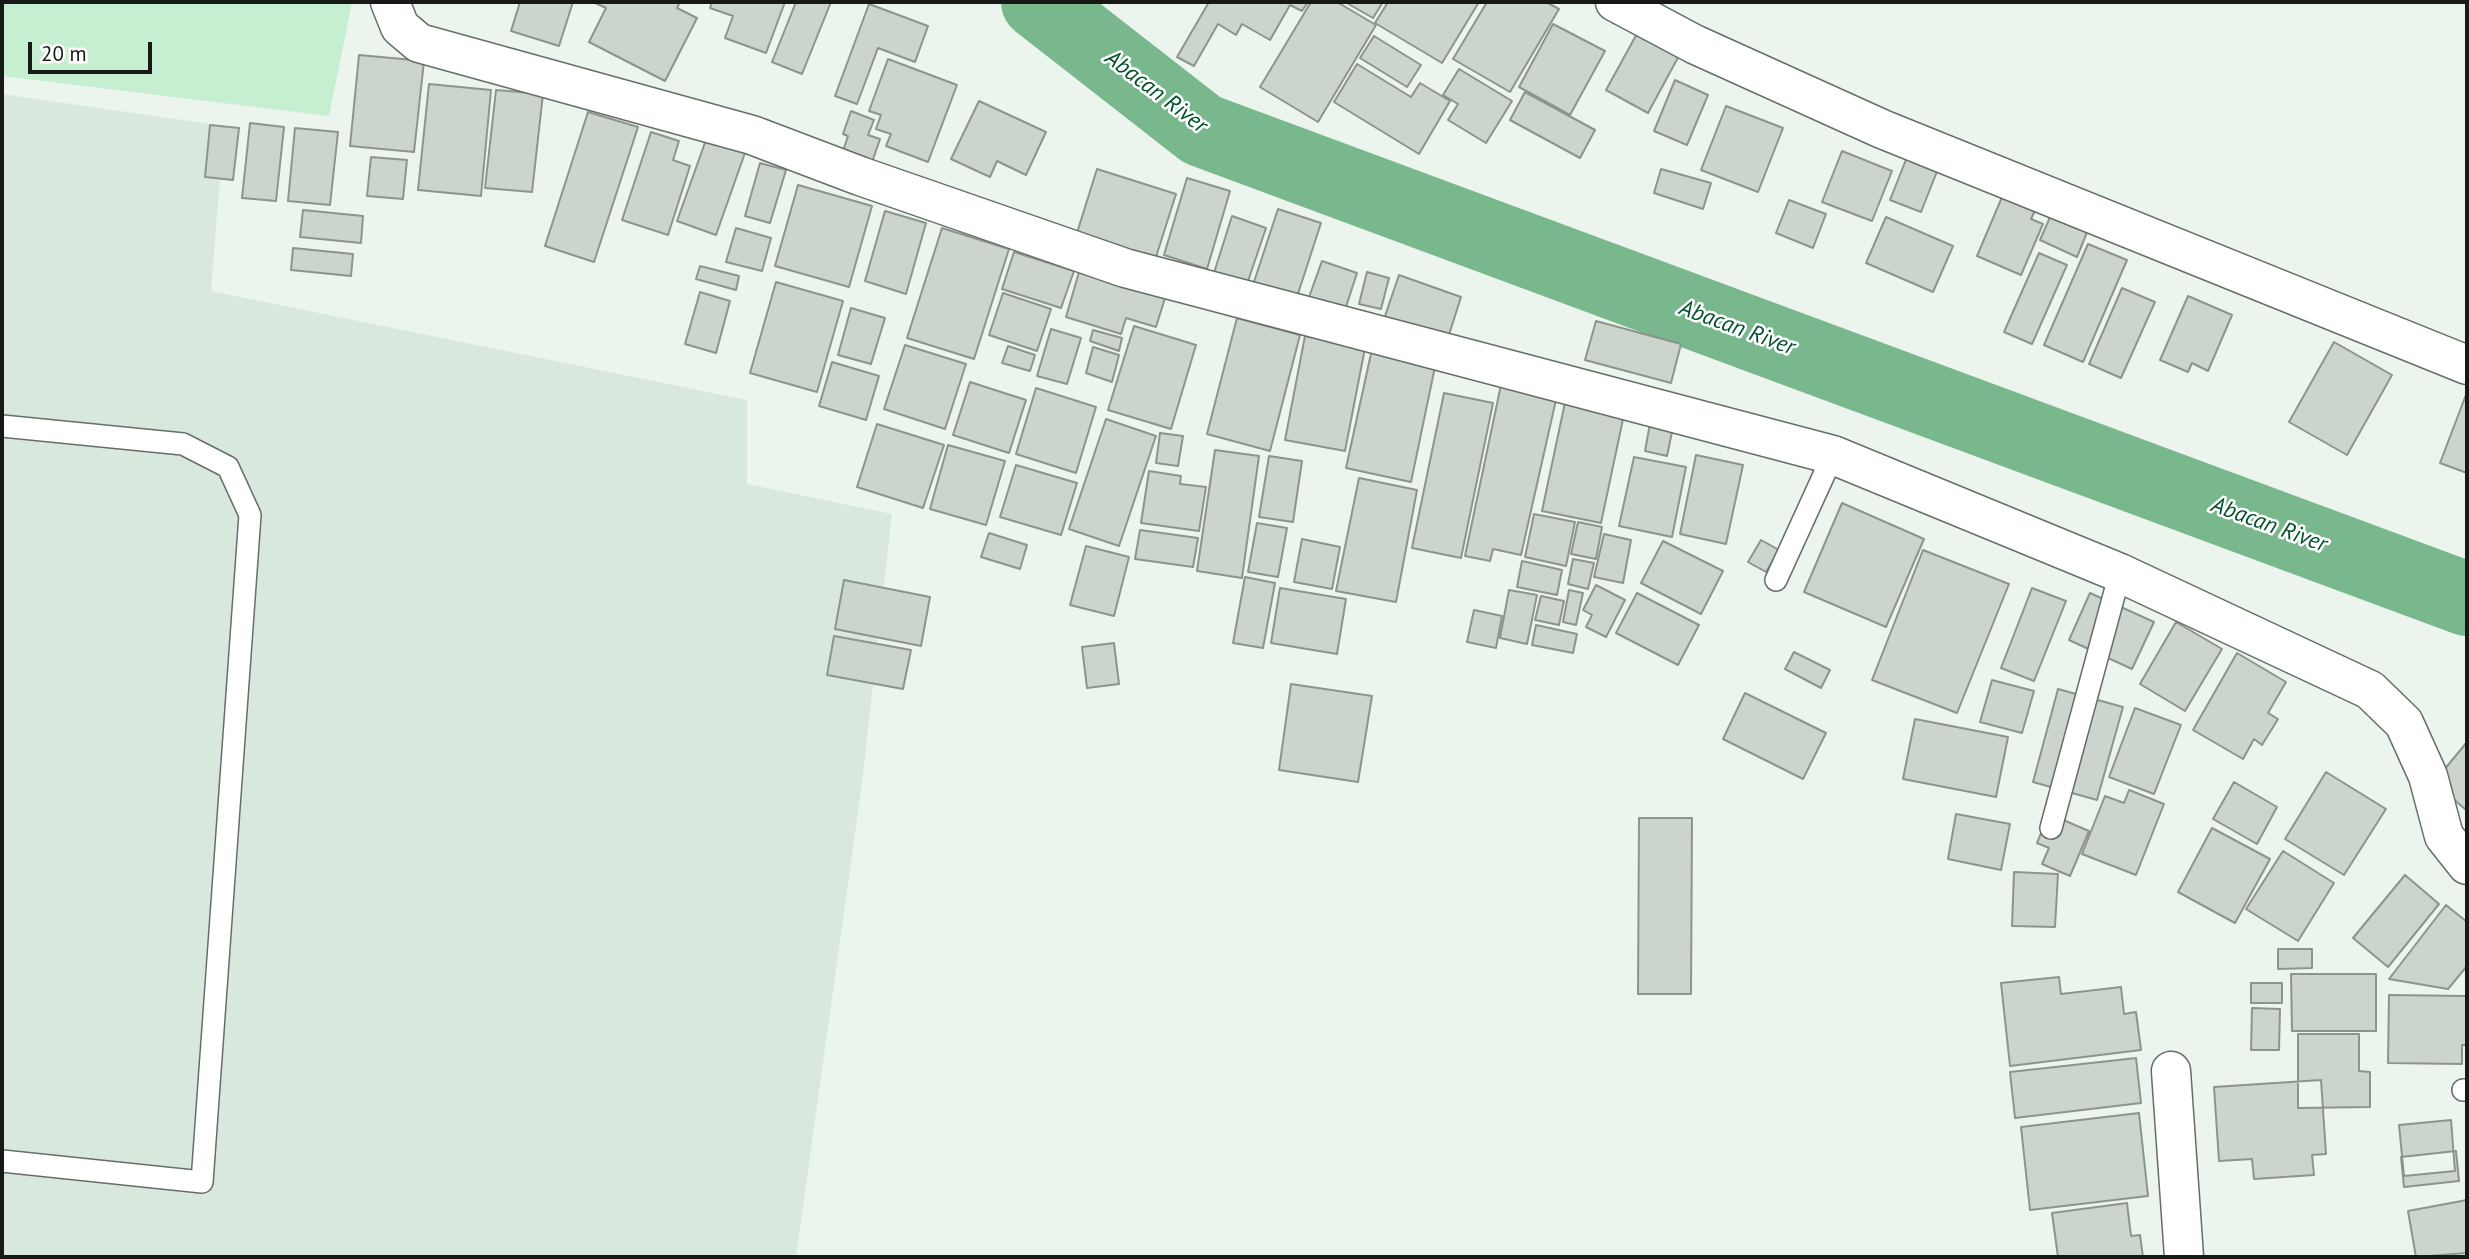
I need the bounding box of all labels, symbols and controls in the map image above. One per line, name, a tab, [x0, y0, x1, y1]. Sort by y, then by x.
scale bar	[32, 28, 156, 72]
text: 20 m	[41, 40, 87, 67]
water label: Abacan River	[1099, 45, 1213, 139]
water label: Abacan River	[1675, 294, 1799, 362]
water label: Abacan River	[2207, 491, 2331, 559]

